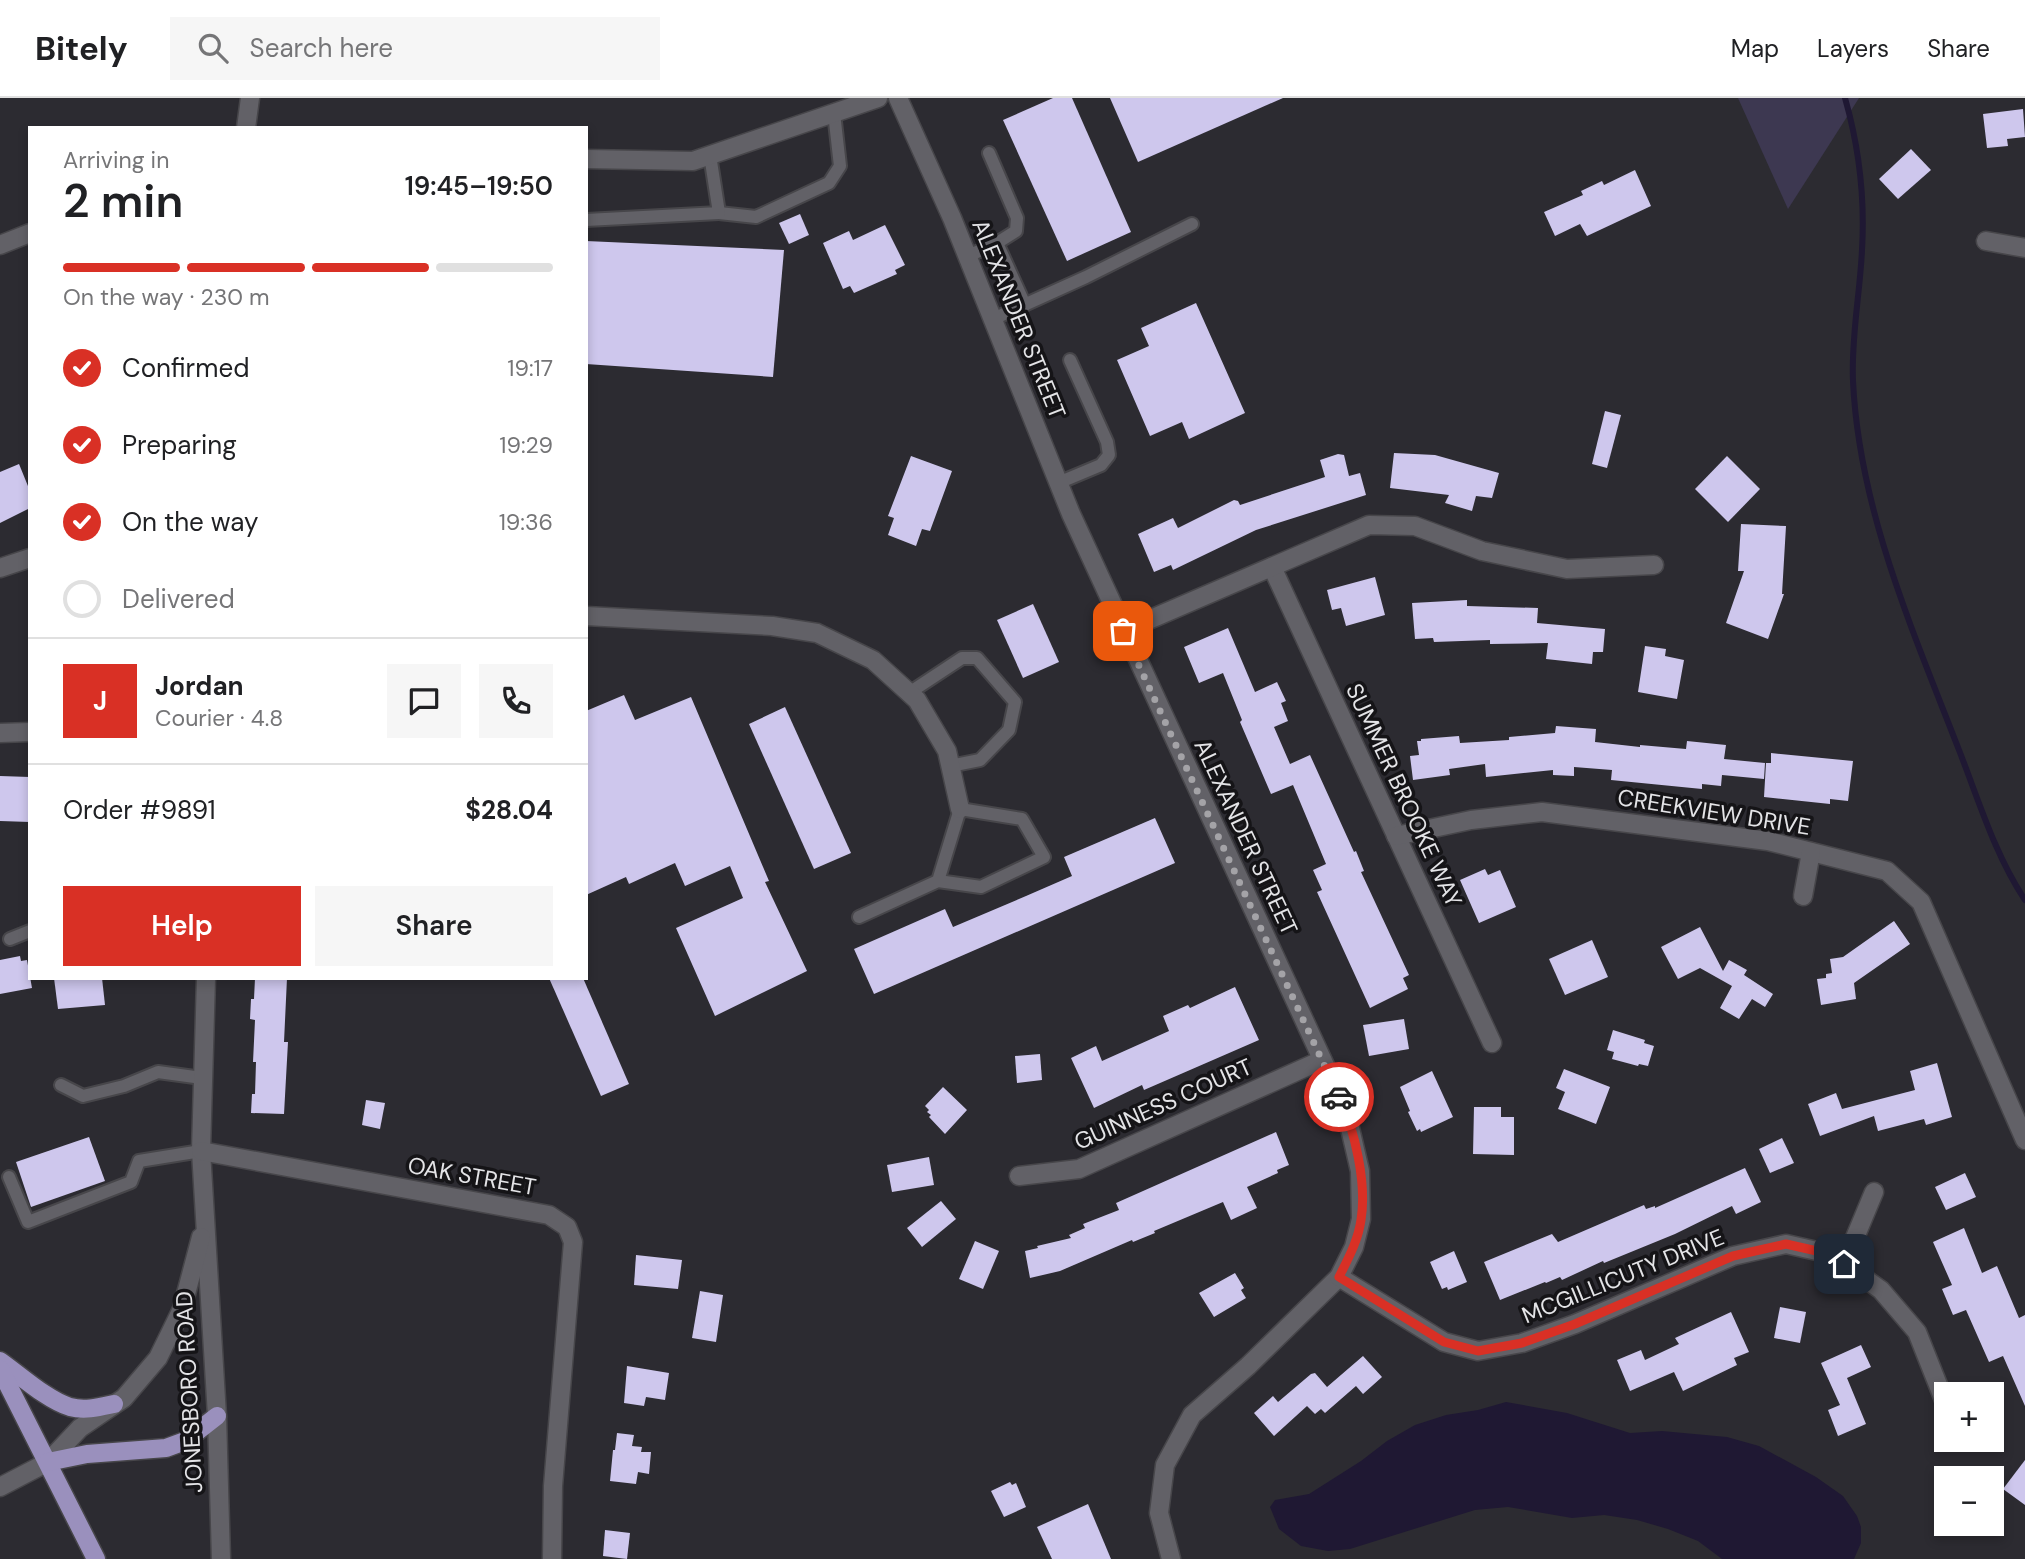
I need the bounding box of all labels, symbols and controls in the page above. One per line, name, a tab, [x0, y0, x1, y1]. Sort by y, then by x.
search box	[170, 17, 660, 80]
text: Bitely	[35, 27, 128, 70]
icon: search	[194, 29, 232, 67]
text: Search here	[250, 31, 393, 65]
text: Map	[1731, 33, 1779, 64]
text: Layers	[1817, 33, 1889, 64]
text: Share	[1927, 33, 1990, 64]
text: Arriving in	[63, 145, 169, 175]
text: 19:45–19:50	[405, 169, 553, 203]
text: 2 min	[63, 171, 183, 231]
street label: ALEXANDER STREET	[965, 215, 1073, 423]
text: On the way · 230 m	[63, 282, 270, 312]
icon: check	[63, 349, 101, 387]
text: Confirmed	[122, 351, 249, 385]
text: 19:17	[507, 353, 553, 383]
icon: check	[63, 426, 101, 464]
text: Preparing	[122, 428, 237, 462]
text: 19:29	[499, 430, 553, 460]
icon: check	[63, 503, 101, 541]
text: On the way	[122, 505, 258, 539]
text: 19:36	[499, 507, 553, 537]
text: Delivered	[122, 582, 235, 616]
pin	[1093, 601, 1153, 661]
icon: bag	[1104, 612, 1142, 650]
button: chat	[387, 664, 461, 738]
button: phone	[479, 664, 553, 738]
text: Jordan	[155, 669, 244, 703]
street label: SUMMER BROOKE WAY	[1339, 678, 1469, 912]
text: J	[93, 684, 107, 718]
text: Courier · 4.8	[155, 703, 283, 733]
street label: ALEXANDER STREET	[1188, 734, 1305, 940]
street label: CREEKVIEW DRIVE	[1615, 782, 1813, 842]
text: Order #9891	[63, 793, 216, 827]
text: $28.04	[465, 793, 553, 827]
button: Help	[63, 886, 301, 966]
button: Share	[315, 886, 553, 966]
street label: GUINNESS COURT	[1069, 1051, 1257, 1157]
courier	[1304, 1062, 1374, 1132]
icon: car	[1320, 1078, 1358, 1116]
street label: OAK STREET	[405, 1150, 539, 1202]
street label: MCGILLICUTY DRIVE	[1517, 1222, 1729, 1330]
pin	[1814, 1234, 1874, 1294]
icon: home	[1825, 1245, 1863, 1283]
street label: JONESBORO ROAD	[169, 1290, 209, 1494]
map controls	[1934, 1382, 2004, 1536]
button: +	[1934, 1382, 2004, 1452]
button: −	[1934, 1466, 2004, 1536]

